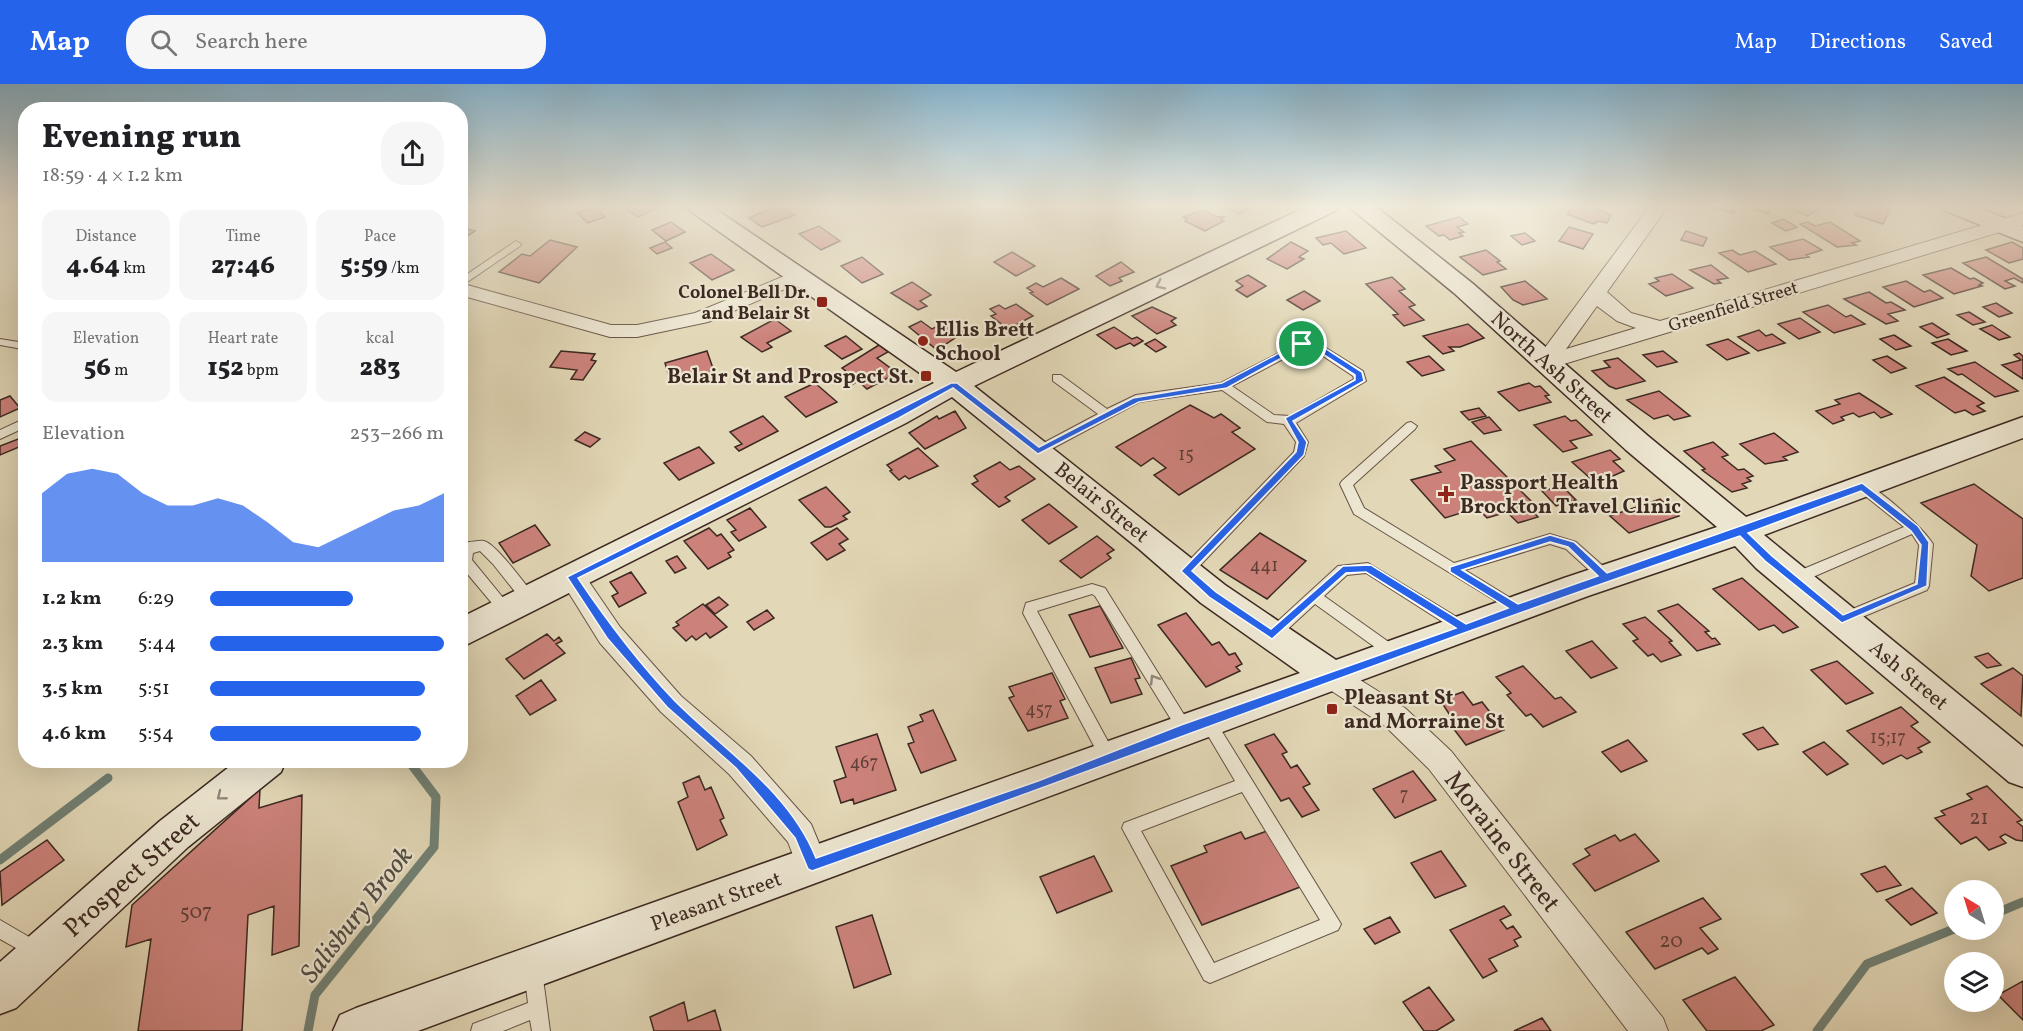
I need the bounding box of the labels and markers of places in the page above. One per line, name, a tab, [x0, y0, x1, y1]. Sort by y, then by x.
place label: Colonel Bell Dr. and Belair St	[678, 281, 810, 327]
marker: Colonel Bell Dr. and Belair St	[815, 295, 829, 309]
place label: Ellis Brett School	[935, 316, 1034, 369]
pin	[1276, 318, 1327, 369]
marker: Ellis Brett School	[916, 334, 930, 348]
place label: Belair St and Prospect St.	[667, 363, 914, 392]
marker: Belair St and Prospect St.	[919, 369, 933, 383]
place label: Passport Health Brockton Travel Clinic	[1460, 469, 1681, 522]
marker: Passport Health Brockton Travel Clinic	[1437, 485, 1455, 503]
place label: Pleasant St and Morraine St	[1344, 684, 1505, 737]
marker: Pleasant St and Morraine St	[1325, 702, 1339, 716]

